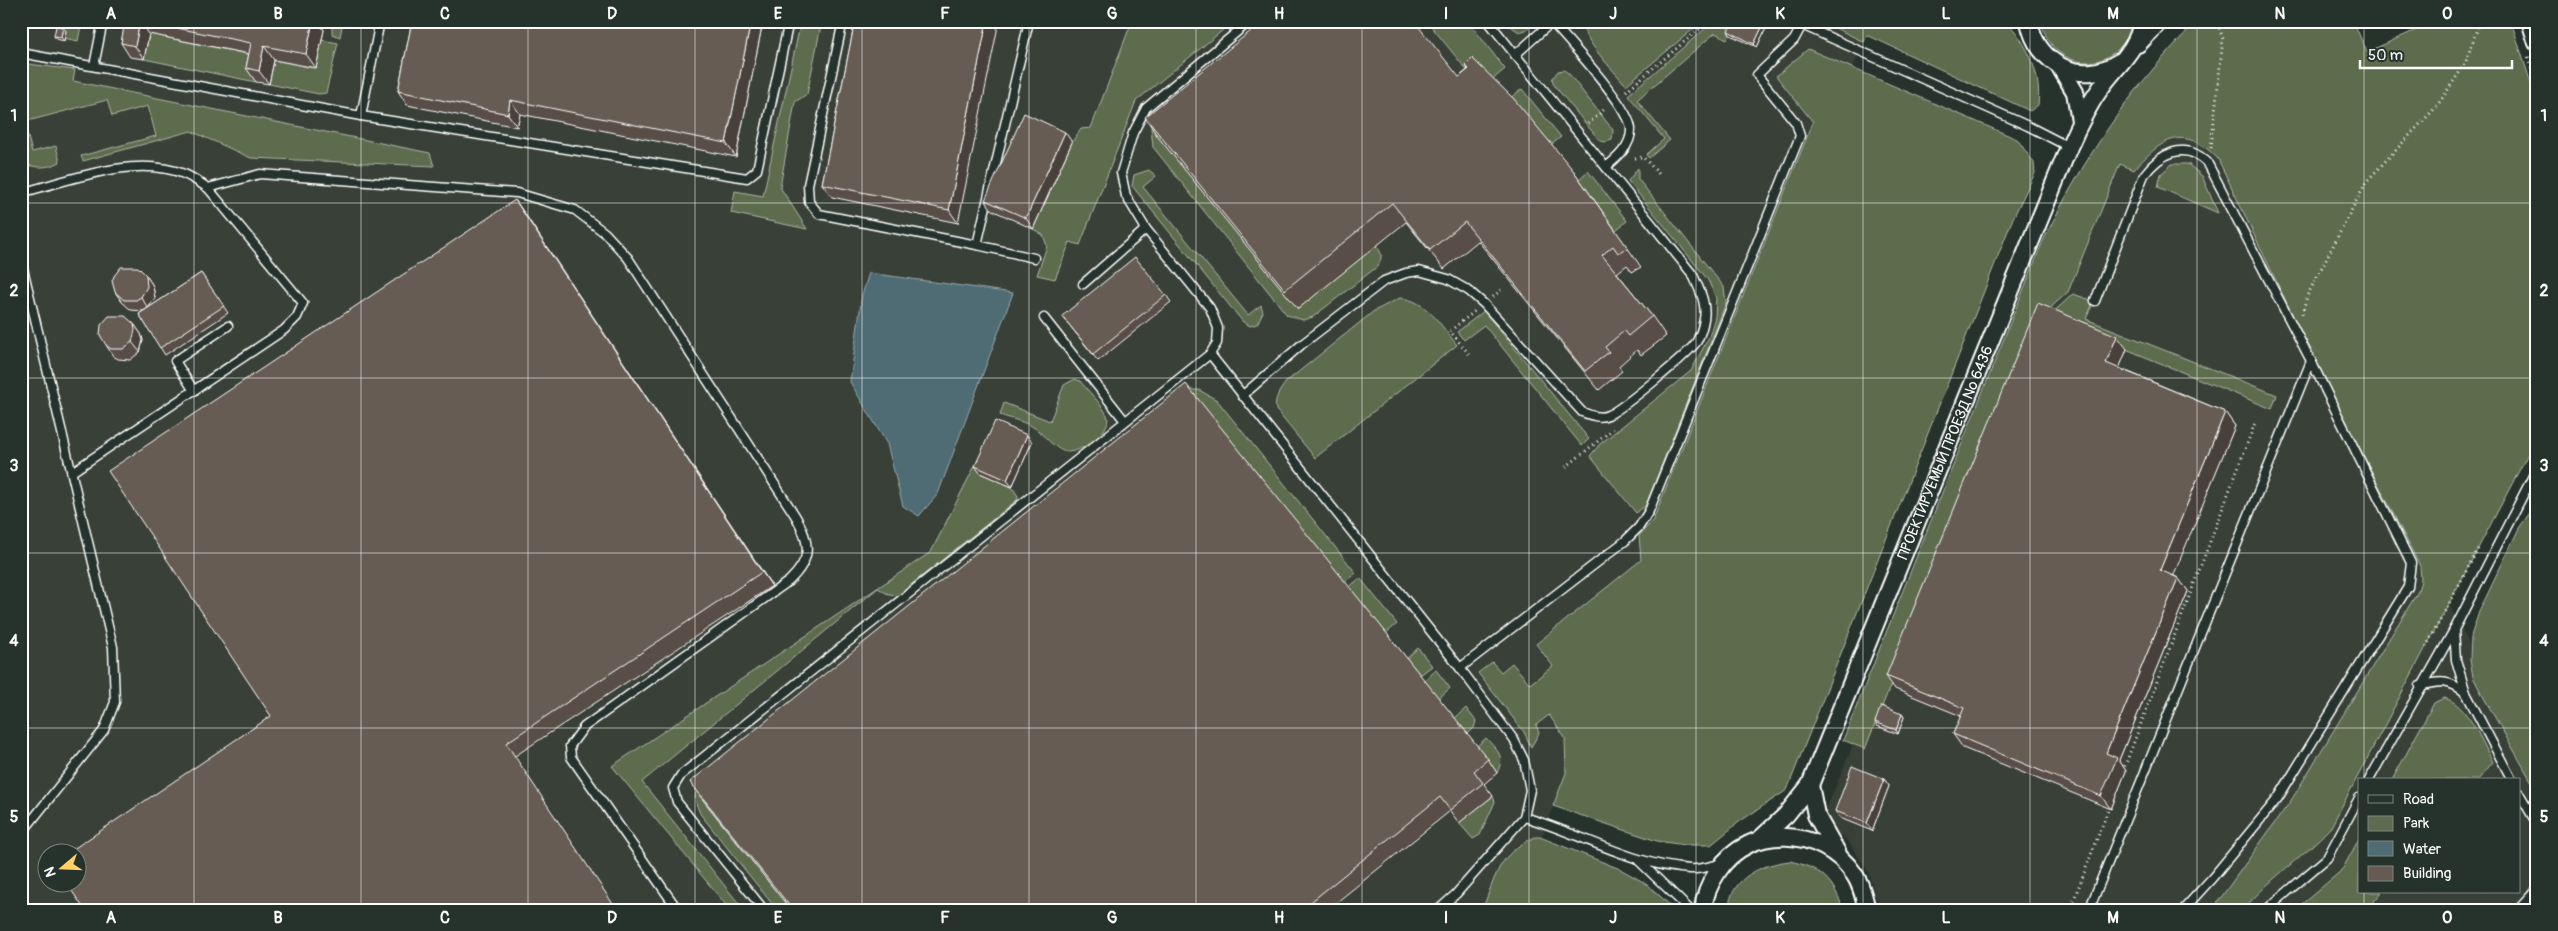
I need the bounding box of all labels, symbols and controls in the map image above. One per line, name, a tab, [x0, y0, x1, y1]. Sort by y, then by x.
text: A	[106, 4, 117, 24]
text: B	[273, 4, 283, 24]
text: C	[440, 4, 450, 24]
text: D	[607, 4, 617, 24]
text: E	[774, 4, 783, 24]
text: F	[940, 4, 950, 24]
text: G	[1107, 4, 1118, 24]
text: H	[1274, 4, 1284, 24]
text: I	[1444, 4, 1448, 24]
text: J	[1609, 4, 1617, 24]
text: K	[1775, 4, 1785, 24]
text: L	[1941, 4, 1951, 24]
text: M	[2107, 4, 2119, 24]
text: N	[2275, 4, 2286, 24]
text: O	[2442, 4, 2452, 24]
scale bar	[2360, 38, 2513, 70]
text: 50 m	[2368, 46, 2403, 65]
text: 1	[11, 106, 17, 126]
text: 1	[2541, 106, 2547, 126]
text: 2	[10, 281, 19, 301]
text: 2	[2540, 281, 2549, 301]
street label: ПРОЕКТИРУЕМЫЙ ПРОЕЗД № 6436	[1893, 343, 1997, 562]
text: 3	[10, 456, 19, 476]
text: 3	[2540, 456, 2549, 476]
text: 4	[9, 631, 19, 651]
text: 4	[2539, 631, 2549, 651]
legend	[2358, 778, 2520, 894]
text: Road	[2403, 790, 2434, 809]
text: 5	[10, 807, 19, 827]
text: 5	[2540, 807, 2549, 827]
text: Park	[2403, 814, 2430, 833]
text: Water	[2403, 840, 2442, 859]
north arrow	[38, 844, 88, 894]
text: Building	[2403, 864, 2451, 883]
text: N	[41, 865, 60, 879]
text: A	[106, 908, 117, 928]
text: B	[273, 908, 283, 928]
text: C	[440, 908, 450, 928]
text: D	[607, 908, 617, 928]
text: E	[774, 908, 783, 928]
text: F	[940, 908, 950, 928]
text: G	[1107, 908, 1118, 928]
text: H	[1274, 908, 1284, 928]
text: I	[1444, 908, 1448, 928]
text: J	[1609, 908, 1617, 928]
text: K	[1775, 908, 1785, 928]
text: L	[1941, 908, 1951, 928]
text: M	[2107, 908, 2119, 928]
text: N	[2275, 908, 2286, 928]
text: O	[2442, 908, 2452, 928]

